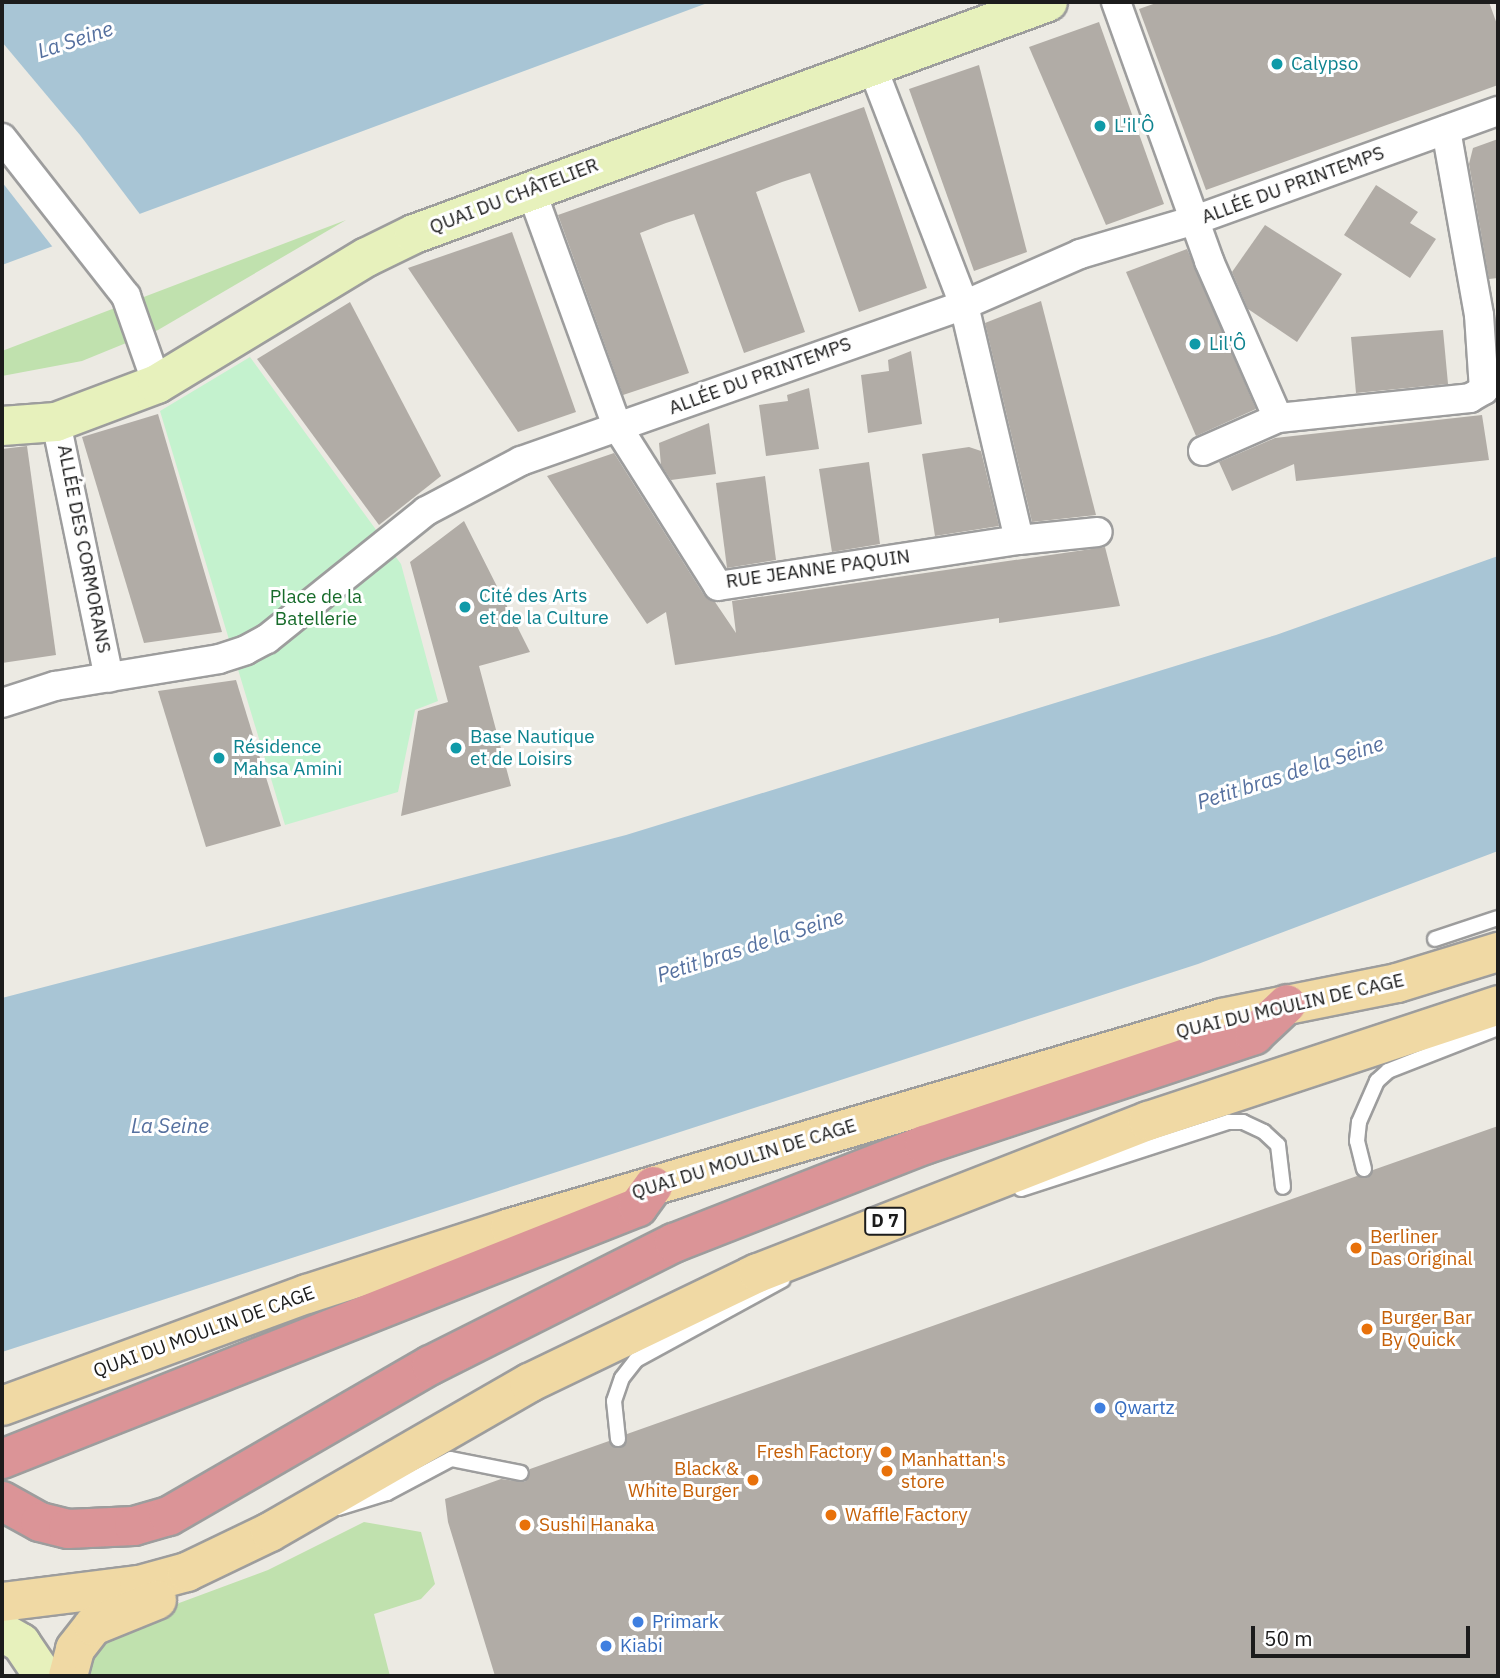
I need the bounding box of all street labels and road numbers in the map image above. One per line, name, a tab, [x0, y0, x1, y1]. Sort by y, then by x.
street label: ALLÉE DU PRINTEMPS	[1199, 141, 1387, 229]
street label: QUAI DU CHÂTELIER	[426, 153, 602, 239]
street label: ALLÉE DU PRINTEMPS	[666, 332, 854, 420]
street label: ALLÉE DES CORMORANS	[53, 443, 115, 655]
street label: RUE JEANNE PAQUIN	[724, 545, 912, 593]
street label: QUAI DU MOULIN DE CAGE	[1174, 969, 1406, 1043]
street label: QUAI DU MOULIN DE CAGE	[629, 1114, 859, 1204]
road number: D 7	[864, 1206, 906, 1236]
street label: QUAI DU MOULIN DE CAGE	[90, 1281, 318, 1383]

